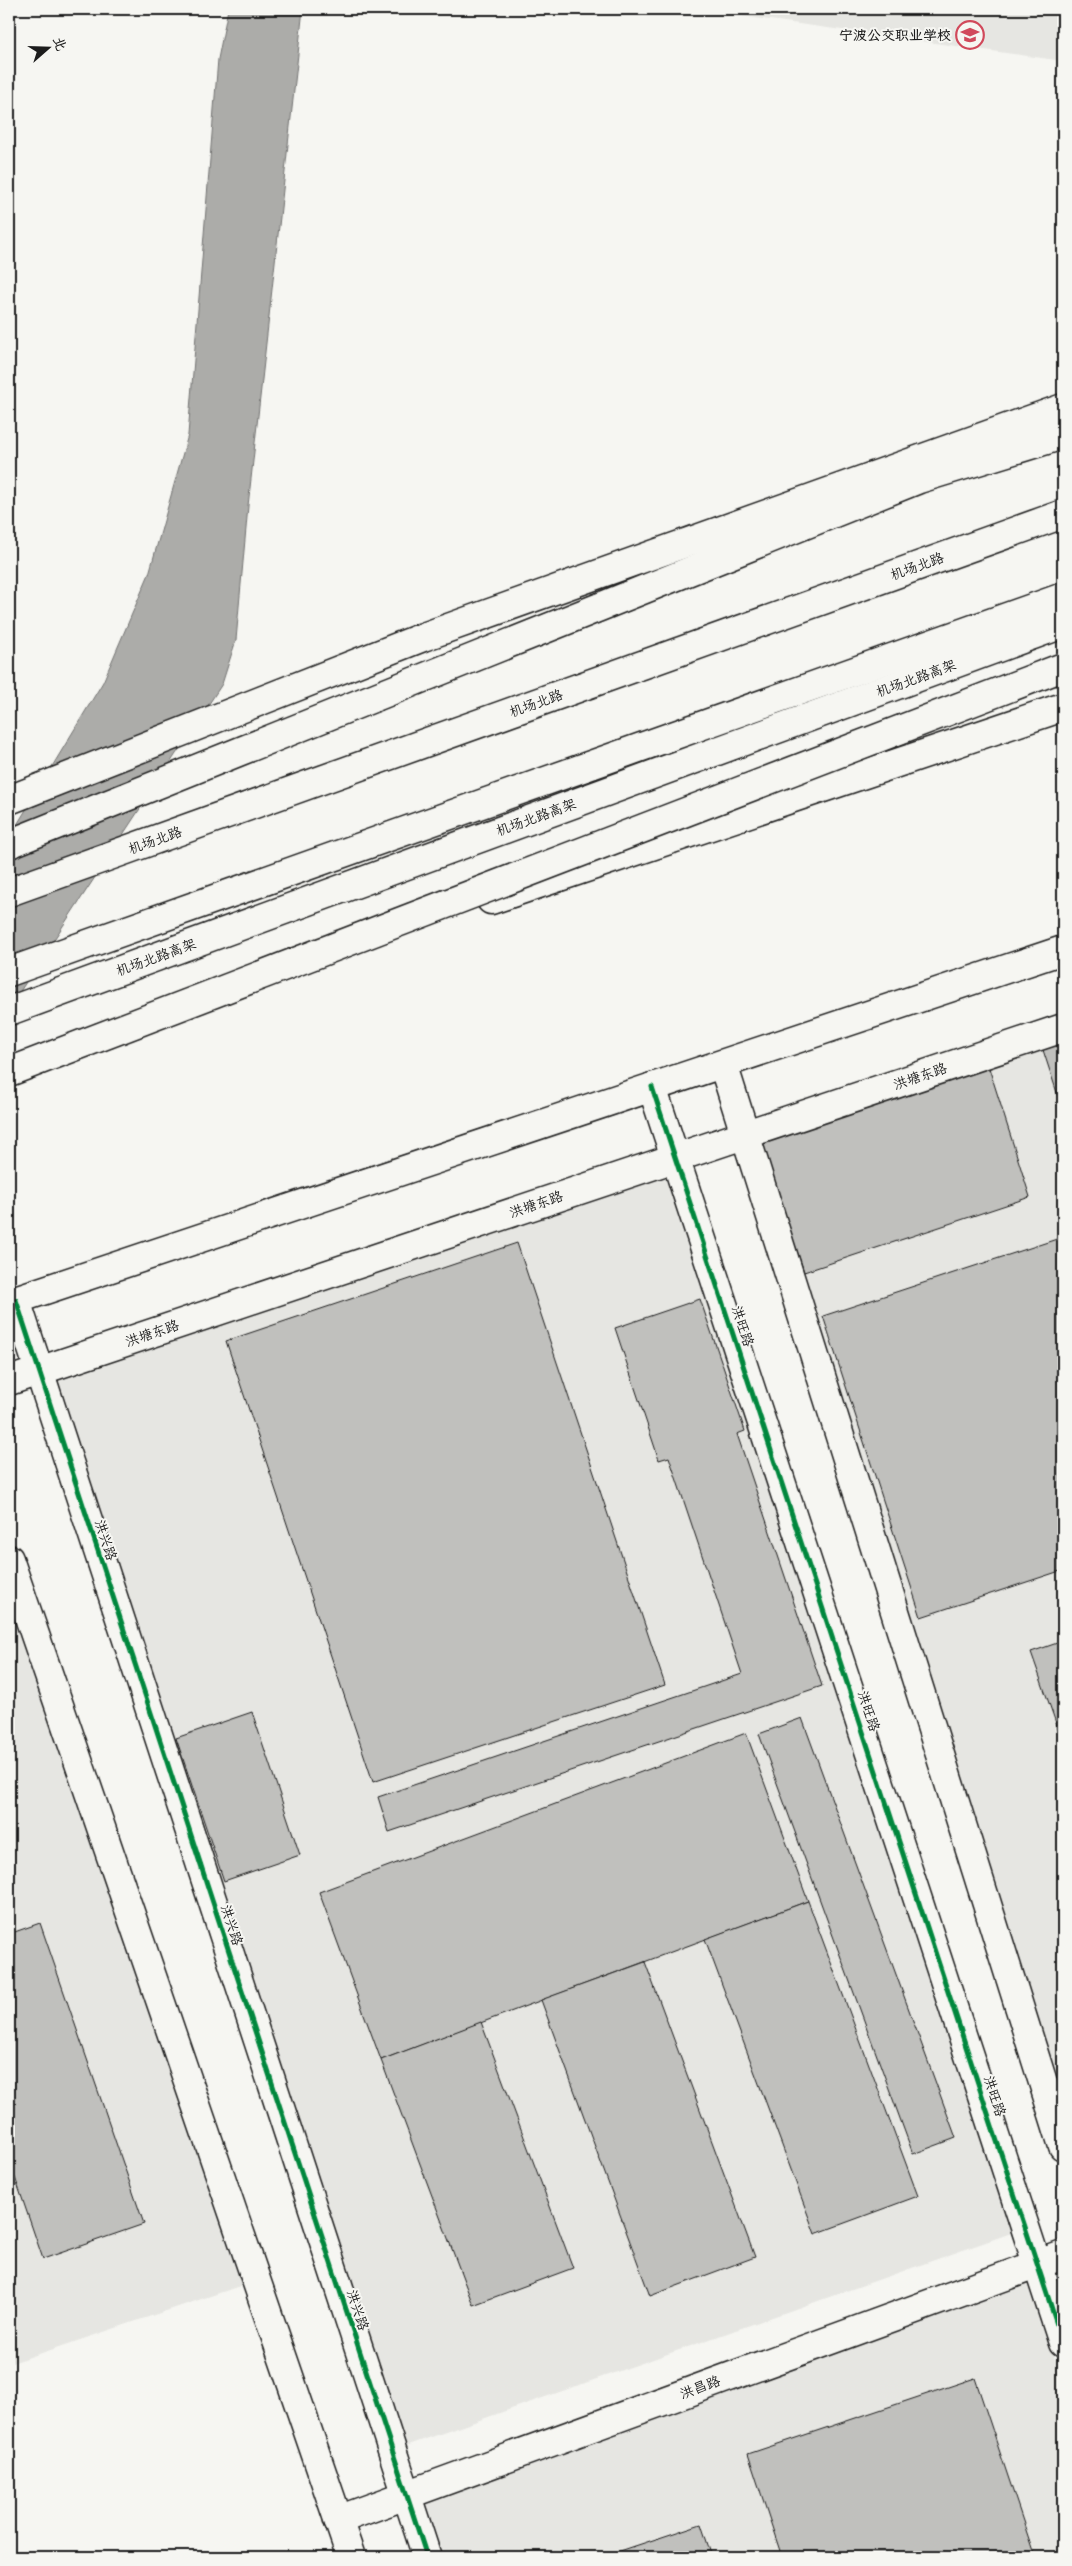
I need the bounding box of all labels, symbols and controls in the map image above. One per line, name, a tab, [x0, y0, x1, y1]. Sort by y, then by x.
school or university icon: 宁波公交职业学校	[955, 20, 985, 50]
north arrow	[22, 22, 72, 72]
place label: 宁波公交职业学校	[839, 23, 951, 48]
text: 北	[46, 33, 74, 55]
street label: 机场北路	[887, 545, 948, 588]
street label: 机场北路高架	[872, 652, 960, 705]
street label: 机场北路	[506, 682, 567, 725]
street label: 机场北路高架	[492, 791, 580, 844]
street label: 机场北路	[125, 819, 186, 862]
street label: 机场北路高架	[112, 931, 200, 984]
street label: 洪塘东路	[890, 1056, 951, 1097]
street label: 洪塘东路	[506, 1184, 567, 1225]
street label: 洪旺路	[724, 1302, 761, 1350]
street label: 洪塘东路	[122, 1313, 183, 1354]
street label: 洪兴路	[87, 1516, 124, 1564]
street label: 洪旺路	[850, 1687, 887, 1735]
street label: 洪兴路	[213, 1901, 250, 1949]
street label: 洪旺路	[976, 2072, 1013, 2120]
street label: 洪兴路	[339, 2286, 376, 2334]
street label: 洪昌路	[676, 2369, 724, 2406]

